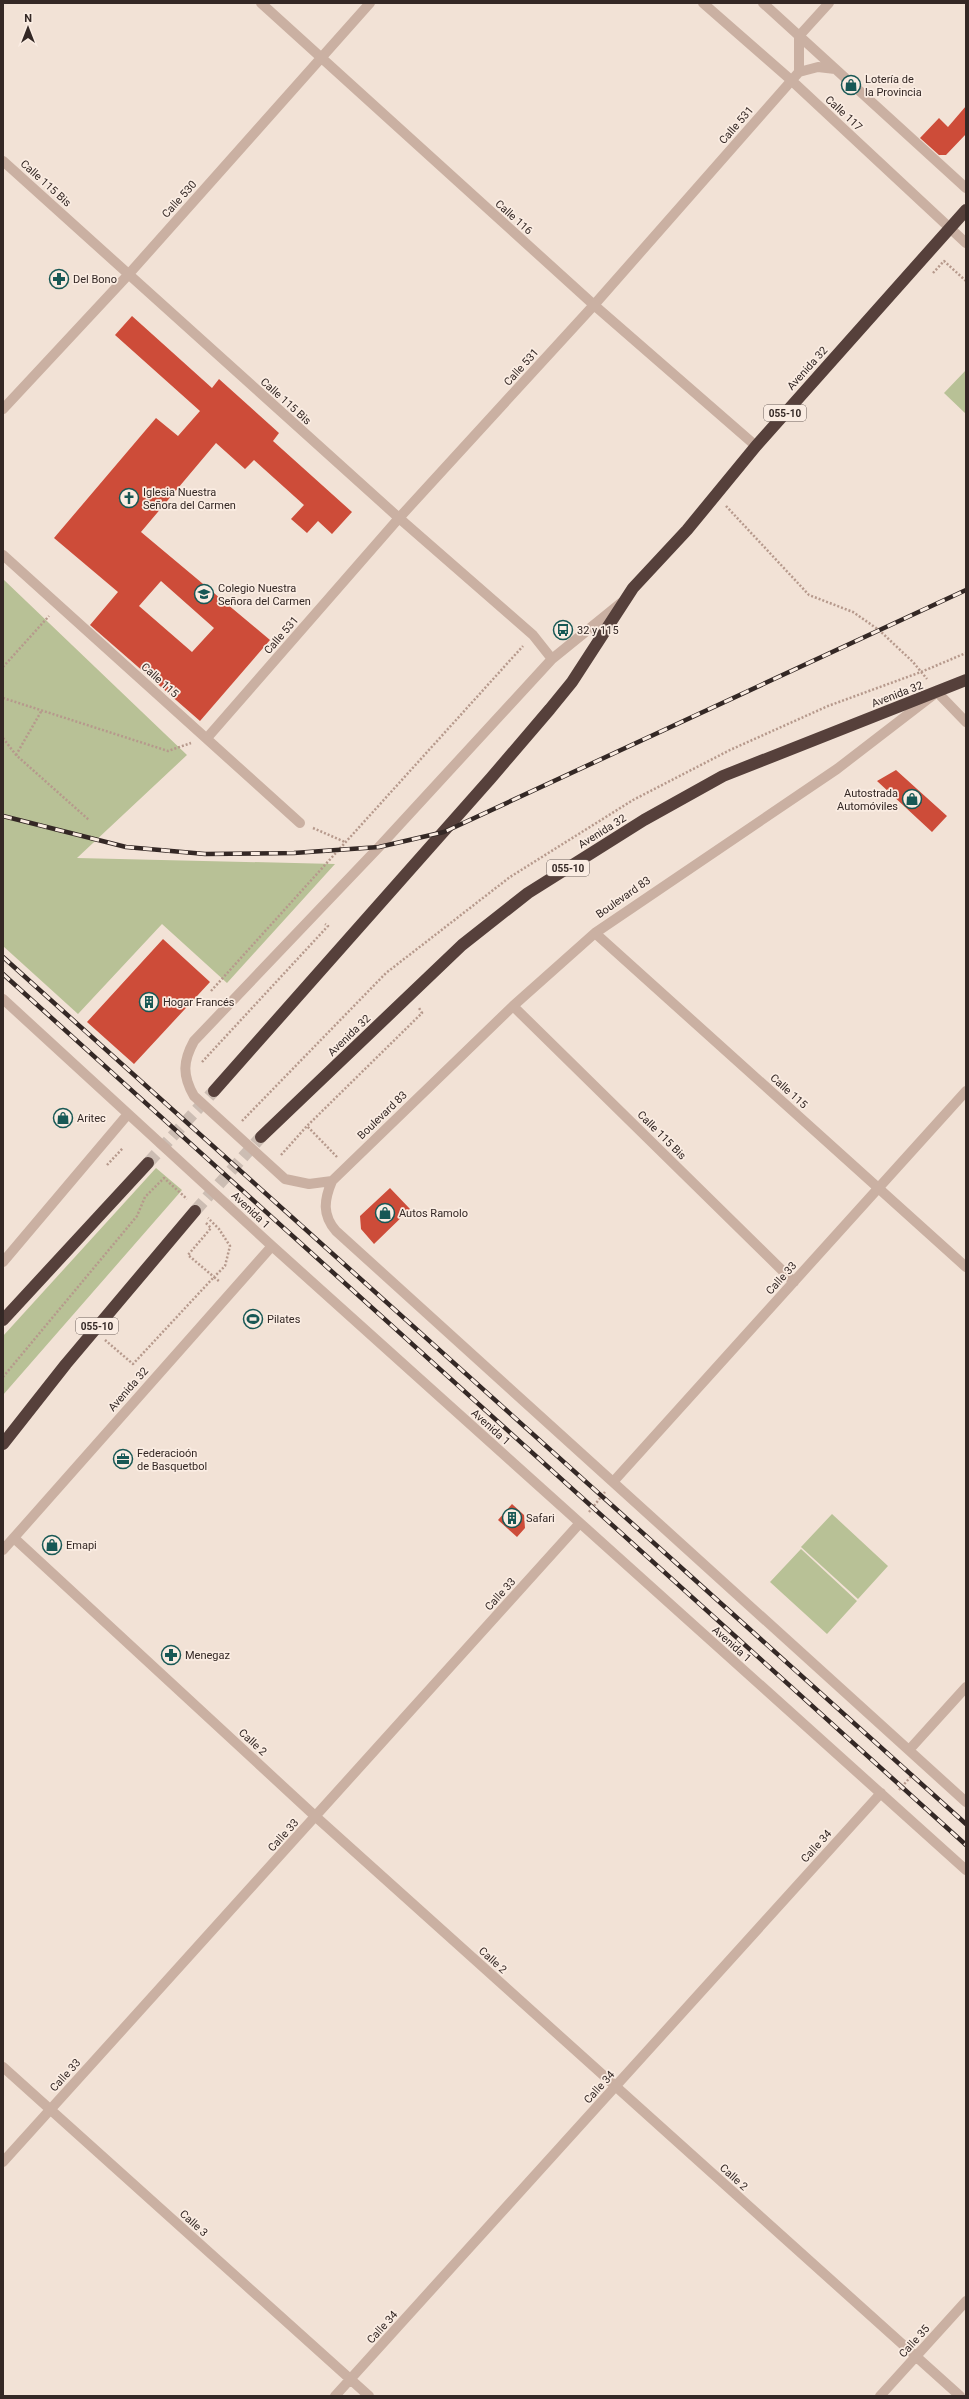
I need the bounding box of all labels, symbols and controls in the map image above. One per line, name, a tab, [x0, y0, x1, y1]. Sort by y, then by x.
north arrow	[8, 8, 48, 48]
text: N	[24, 12, 32, 25]
place label: Lotería de la Provincia	[865, 73, 922, 99]
shop icon: Lotería de la Provincia	[840, 74, 862, 96]
street label: Calle 117	[823, 93, 865, 134]
street label: Calle 531	[717, 104, 756, 147]
street label: Calle 115 Bis	[18, 157, 74, 210]
street label: Calle 530	[159, 178, 199, 221]
street label: Calle 116	[492, 197, 535, 237]
pharmacy icon: Del Bono	[48, 268, 70, 290]
place label: Del Bono	[73, 273, 117, 286]
street label: Avenida 32	[784, 344, 830, 393]
street label: Calle 531	[501, 346, 541, 389]
street label: Calle 115 Bis	[258, 375, 314, 428]
road number: 055-10	[764, 405, 806, 421]
place label: Iglesia Nuestra Señora del Carmen	[143, 486, 236, 512]
church icon: Iglesia Nuestra Señora del Carmen	[118, 487, 140, 509]
place label: Colegio Nuestra Señora del Carmen	[218, 582, 311, 608]
school or university icon: Colegio Nuestra Señora del Carmen	[193, 583, 215, 605]
street label: Calle 531	[262, 614, 301, 657]
bus stop icon: 32 y 115	[552, 619, 574, 641]
place label: 32 y 115	[577, 624, 619, 637]
street label: Calle 115	[138, 660, 181, 700]
street label: Avenida 32	[870, 679, 925, 710]
place label: Autostrada Automóviles	[837, 787, 898, 813]
shop icon: Autostrada Automóviles	[901, 788, 923, 810]
street label: Avenida 32	[576, 812, 629, 851]
road number: 055-10	[547, 860, 589, 876]
street label: Boulevard 83	[593, 874, 653, 921]
building icon: Hogar Francés	[138, 991, 160, 1013]
place label: Hogar Francés	[163, 996, 235, 1009]
street label: Avenida 32	[325, 1012, 373, 1059]
street label: Calle 115	[767, 1071, 810, 1111]
street label: Boulevard 83	[355, 1089, 410, 1142]
shop icon: Aritec	[52, 1107, 74, 1129]
street label: Calle 115 Bis	[635, 1108, 689, 1163]
place label: Aritec	[77, 1112, 106, 1125]
street label: Avenida 1	[229, 1189, 273, 1231]
shop icon: Autos Ramolo	[374, 1202, 396, 1224]
place label: Autos Ramolo	[399, 1207, 468, 1220]
street label: Calle 33	[763, 1259, 799, 1297]
sports icon: Pilates	[242, 1308, 264, 1330]
place label: Pilates	[267, 1313, 301, 1326]
road number: 055-10	[76, 1318, 118, 1334]
street label: Avenida 32	[106, 1365, 151, 1414]
street label: Avenida 1	[469, 1407, 513, 1448]
place label: Federacioón de Basquetbol	[137, 1447, 207, 1473]
office icon: Federacioón de Basquetbol	[112, 1448, 134, 1470]
building icon: Safari	[501, 1507, 523, 1529]
place label: Safari	[526, 1512, 555, 1525]
shop icon: Emapi	[41, 1534, 63, 1556]
place label: Emapi	[66, 1539, 97, 1552]
street label: Calle 33	[482, 1575, 518, 1613]
street label: Avenida 1	[710, 1624, 754, 1665]
pharmacy icon: Menegaz	[160, 1644, 182, 1666]
place label: Menegaz	[185, 1649, 231, 1662]
street label: Calle 2	[236, 1726, 269, 1758]
street label: Calle 33	[265, 1816, 301, 1854]
street label: Calle 34	[798, 1827, 834, 1865]
street label: Calle 2	[476, 1944, 509, 1976]
street label: Calle 33	[47, 2056, 83, 2094]
street label: Calle 34	[581, 2068, 617, 2106]
street label: Calle 2	[717, 2161, 750, 2193]
street label: Calle 3	[177, 2207, 210, 2239]
street label: Calle 34	[364, 2308, 400, 2346]
street label: Calle 35	[896, 2322, 932, 2360]

